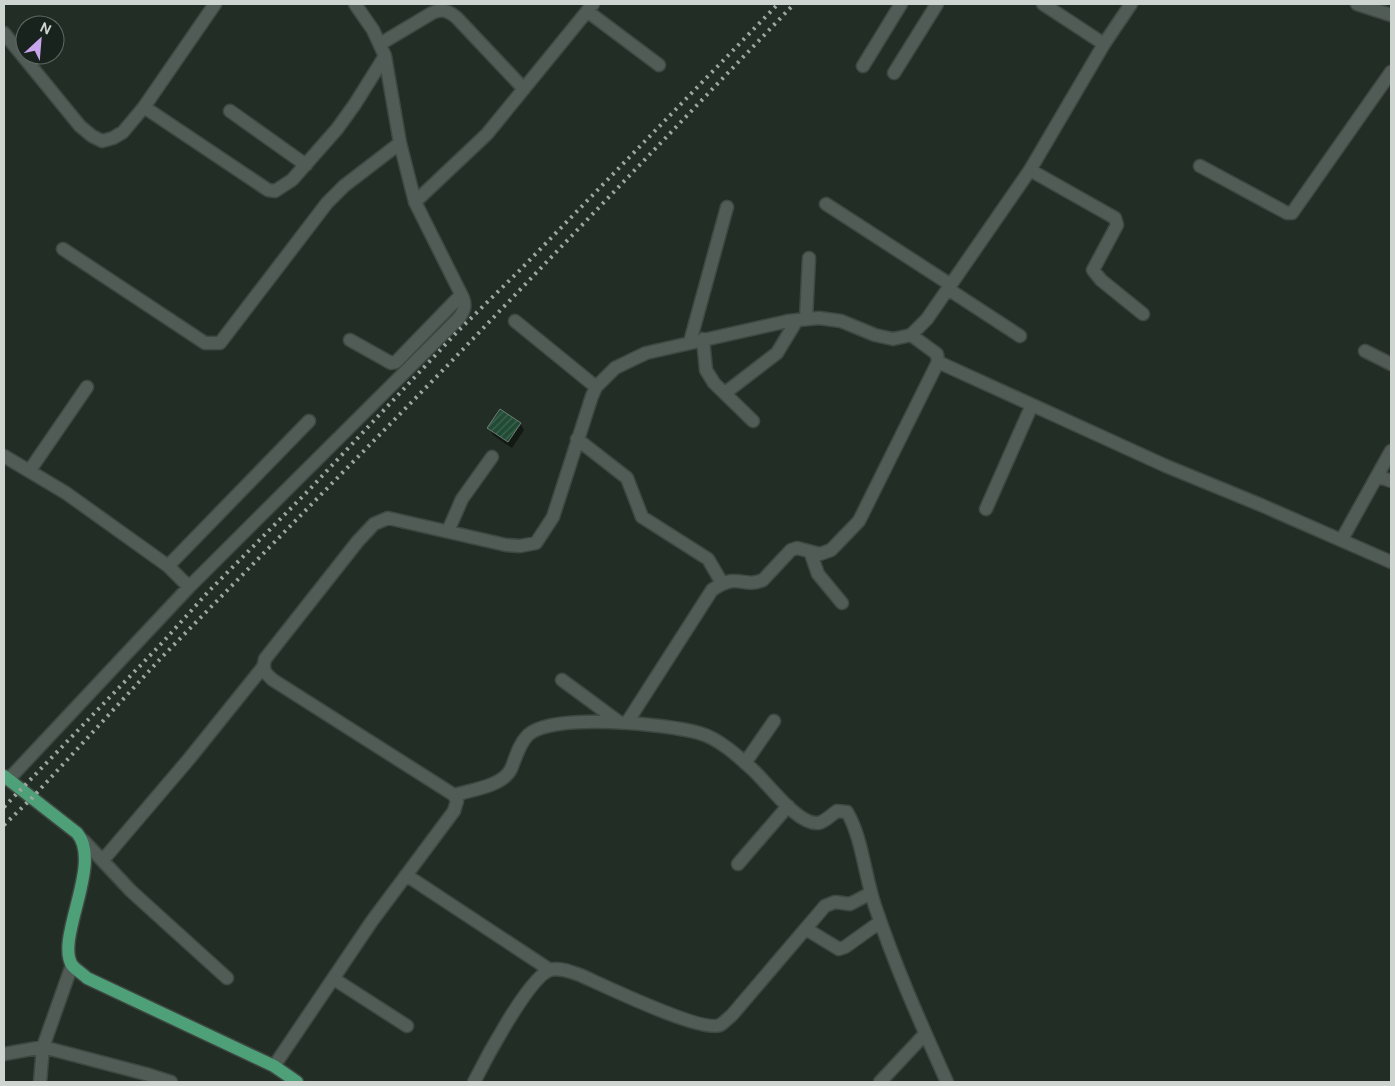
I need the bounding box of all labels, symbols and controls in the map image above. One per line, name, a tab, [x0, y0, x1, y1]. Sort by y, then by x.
north arrow	[15, 15, 65, 65]
text: N	[37, 18, 54, 39]

